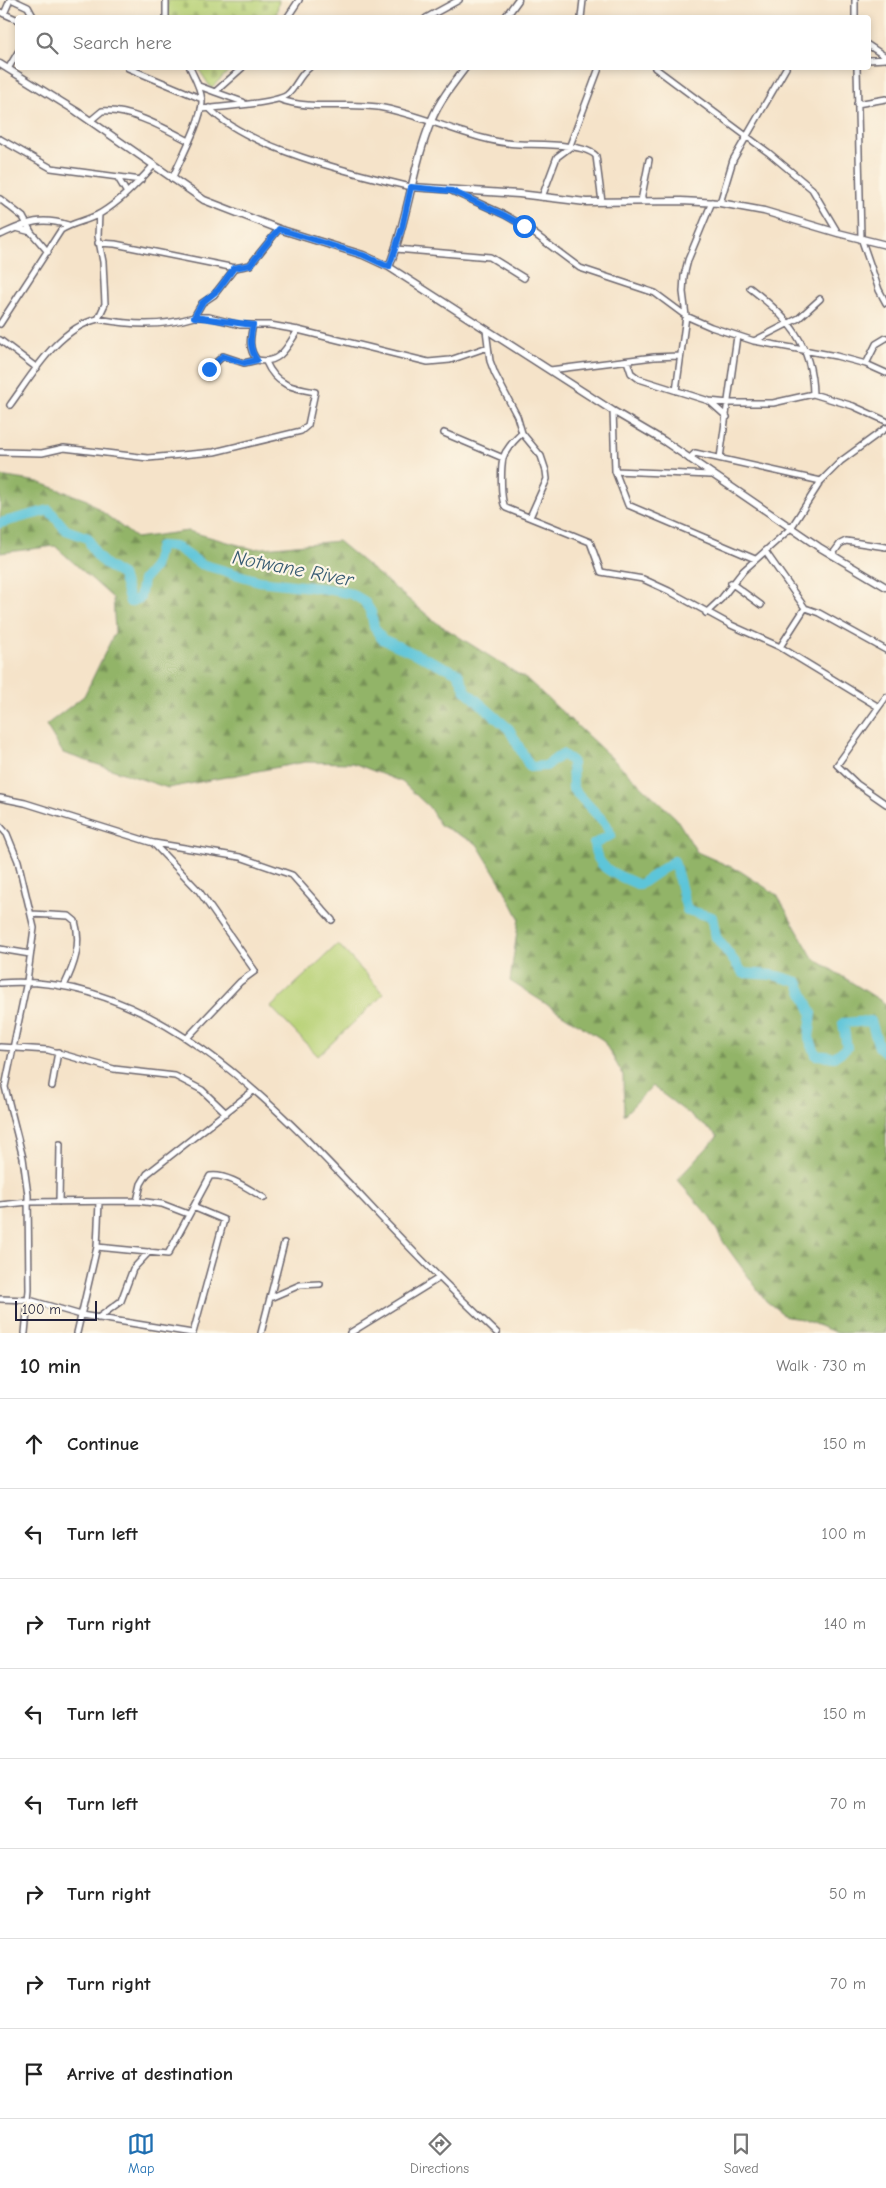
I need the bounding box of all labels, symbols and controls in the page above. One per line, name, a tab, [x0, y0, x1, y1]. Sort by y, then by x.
search box	[15, 15, 871, 70]
icon: search	[33, 29, 61, 57]
text: Search here	[73, 32, 172, 54]
route start	[513, 215, 536, 238]
route end	[198, 358, 221, 381]
water label: Notwane River	[230, 545, 356, 592]
scale bar	[15, 1298, 98, 1321]
text: 100 m	[22, 1301, 61, 1318]
text: 10 min	[20, 1354, 81, 1378]
text: Walk · 730 m	[776, 1357, 866, 1375]
icon: ahead	[20, 1430, 48, 1458]
text: Continue	[67, 1433, 139, 1455]
text: 150 m	[823, 1435, 866, 1453]
icon: left	[20, 1520, 48, 1548]
text: Turn left	[67, 1523, 138, 1545]
text: 100 m	[822, 1525, 866, 1543]
icon: right	[20, 1610, 48, 1638]
text: Turn right	[67, 1613, 151, 1635]
text: 140 m	[824, 1615, 866, 1633]
icon: left	[20, 1700, 48, 1728]
text: Turn left	[67, 1703, 138, 1725]
text: 150 m	[823, 1705, 866, 1723]
icon: left	[20, 1790, 48, 1818]
text: Turn left	[67, 1793, 138, 1815]
text: 70 m	[830, 1795, 866, 1813]
icon: right	[20, 1880, 48, 1908]
text: Turn right	[67, 1883, 151, 1905]
text: 50 m	[829, 1885, 866, 1903]
icon: right	[20, 1970, 48, 1998]
text: Turn right	[67, 1973, 151, 1995]
text: 70 m	[830, 1975, 866, 1993]
icon: arrive	[20, 2060, 48, 2088]
text: Arrive at destination	[67, 2063, 233, 2085]
tab: Map	[127, 2130, 155, 2177]
tab: Directions	[410, 2130, 469, 2177]
tab: Saved	[724, 2130, 759, 2177]

